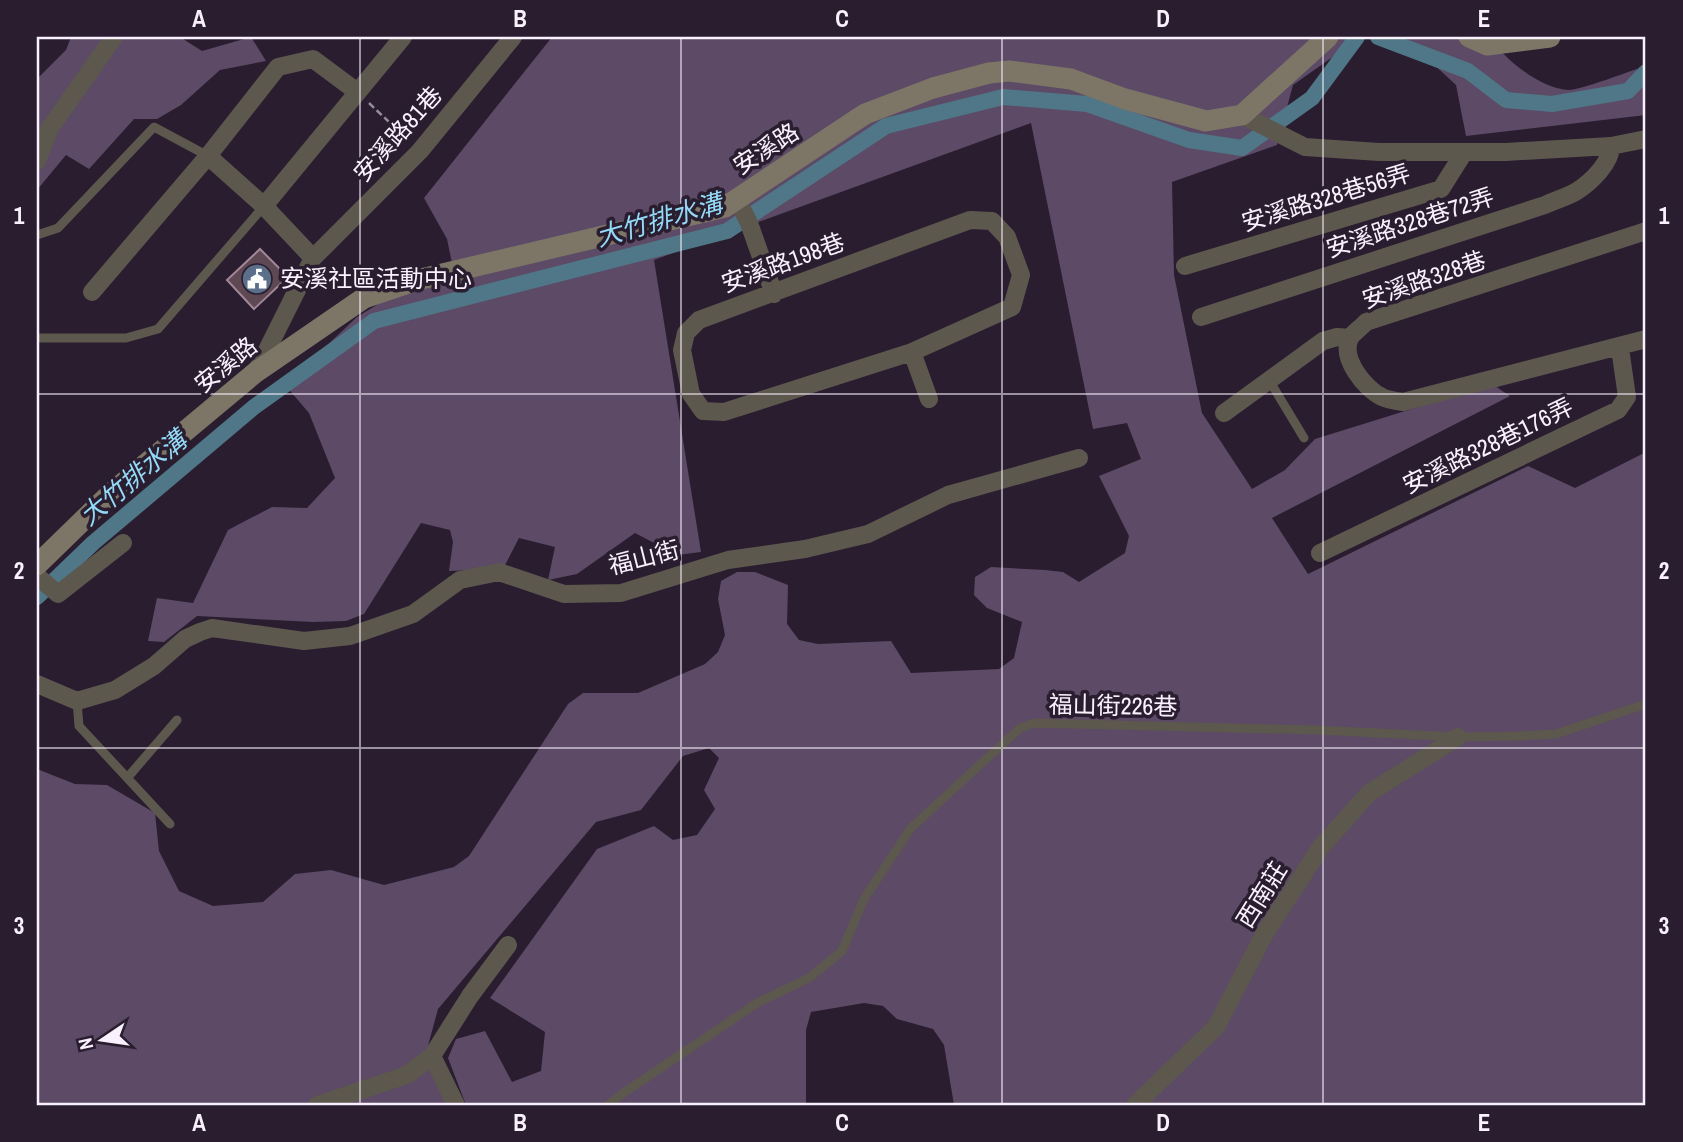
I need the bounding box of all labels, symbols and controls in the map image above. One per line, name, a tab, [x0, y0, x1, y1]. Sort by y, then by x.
text: A	[192, 3, 206, 34]
text: B	[513, 3, 527, 34]
text: C	[835, 3, 849, 34]
text: D	[1156, 3, 1170, 34]
text: E	[1478, 3, 1490, 34]
street label: 安溪路81巷	[346, 79, 449, 188]
street label: 安溪路	[727, 115, 804, 181]
street label: 安溪路328巷56弄	[1237, 156, 1414, 238]
street label: 安溪路328巷72弄	[1322, 180, 1498, 264]
water label: 大竹排水溝	[592, 184, 730, 254]
text: 1	[14, 200, 25, 231]
text: 1	[1659, 200, 1670, 231]
street label: 安溪路198巷	[717, 225, 849, 299]
street label: 安溪路328巷	[1358, 243, 1490, 315]
public building icon: 安溪社區活動中心	[240, 262, 274, 296]
place label: 安溪社區活動中心	[280, 262, 472, 294]
street label: 安溪路	[187, 329, 263, 399]
street label: 安溪路328巷176弄	[1397, 390, 1578, 500]
water label: 大竹排水溝	[72, 420, 197, 533]
street label: 福山街	[605, 533, 683, 581]
text: 2	[14, 555, 24, 586]
text: 2	[1659, 555, 1669, 586]
street label: 福山街226巷	[1048, 688, 1178, 722]
street label: 西南莊	[1229, 855, 1294, 933]
text: 3	[14, 910, 24, 941]
text: 3	[1659, 910, 1669, 941]
north arrow	[66, 1006, 136, 1076]
text: N	[72, 1035, 99, 1052]
text: A	[192, 1107, 206, 1138]
text: B	[513, 1107, 527, 1138]
text: C	[835, 1107, 849, 1138]
text: D	[1156, 1107, 1170, 1138]
text: E	[1478, 1107, 1490, 1138]

